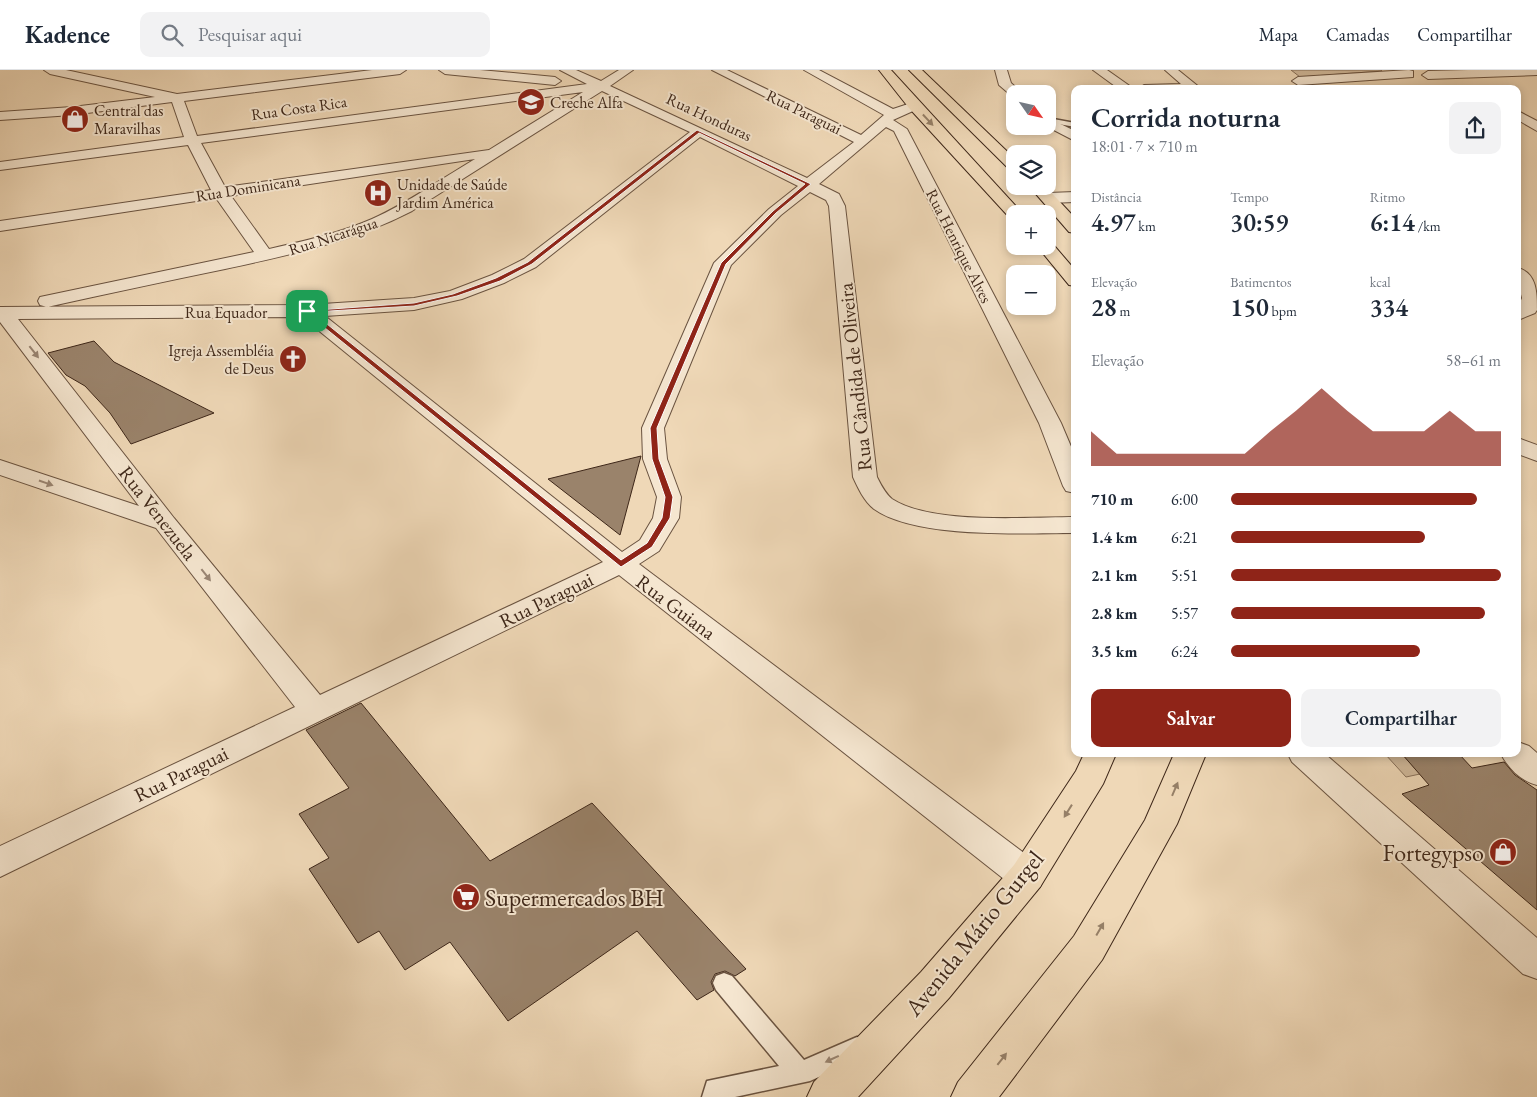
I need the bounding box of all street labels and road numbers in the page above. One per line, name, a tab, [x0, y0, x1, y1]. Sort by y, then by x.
street label: Rua Paraguai	[763, 85, 845, 139]
street label: Rua Honduras	[663, 88, 755, 146]
street label: Rua Costa Rica	[250, 91, 349, 125]
street label: Rua Dominicana	[194, 169, 302, 207]
street label: Rua Henrique Alves	[921, 185, 997, 307]
street label: Rua Nicarágua	[286, 212, 381, 260]
street label: Rua Cândida de Oliveira	[832, 282, 878, 472]
street label: Rua Equador	[185, 302, 268, 323]
street label: Rua Venezuela	[113, 460, 203, 566]
street label: Rua Paraguai	[495, 566, 597, 634]
street label: Rua Guiana	[631, 569, 721, 645]
street label: Rua Paraguai	[130, 740, 232, 808]
street label: Avenida Mário Gurgel	[897, 844, 1050, 1023]

